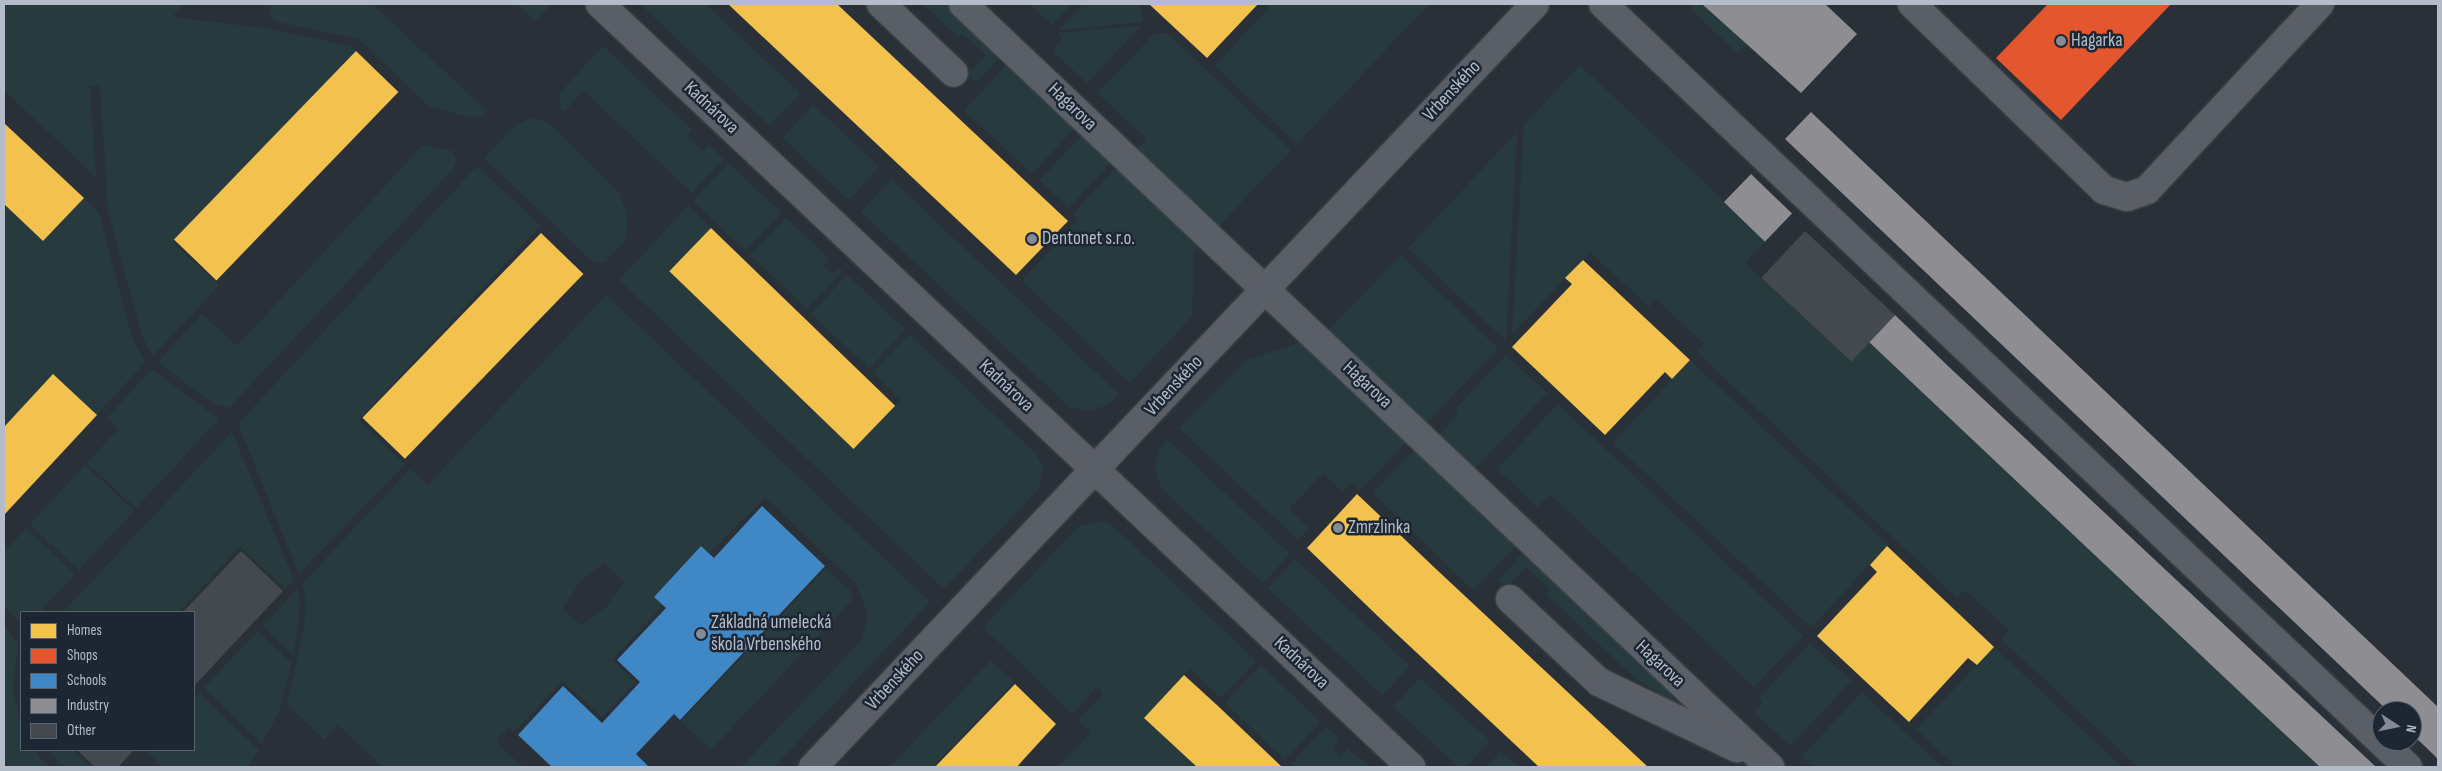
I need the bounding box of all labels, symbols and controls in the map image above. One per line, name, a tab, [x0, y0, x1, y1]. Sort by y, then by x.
place label: Hagarka	[2071, 30, 2123, 52]
marker: Hagarka	[2055, 35, 2067, 47]
street label: Vrbenského	[1418, 56, 1486, 126]
street label: Kadnárova	[679, 77, 743, 139]
street label: Hagarova	[1043, 78, 1101, 136]
place label: Dentonet s.r.o.	[1042, 228, 1135, 250]
marker: Dentonet s.r.o.	[1026, 233, 1038, 245]
street label: Vrbenského	[1140, 351, 1208, 421]
street label: Kadnárova	[974, 355, 1038, 417]
street label: Hagarova	[1338, 357, 1396, 413]
place label: Zmrzlinka	[1348, 517, 1410, 539]
marker: Zmrzlinka	[1332, 522, 1344, 534]
legend	[20, 611, 195, 751]
place label: Základná umelecká škola Vrbenského	[711, 612, 832, 656]
text: Homes	[67, 621, 102, 640]
marker: Základná umelecká škola Vrbenského	[695, 628, 707, 640]
street label: Kadnárova	[1269, 632, 1333, 694]
street label: Hagarova	[1631, 636, 1689, 692]
street label: Vrbenského	[861, 645, 929, 715]
text: Shops	[67, 646, 98, 665]
text: Schools	[67, 671, 106, 690]
text: Industry	[67, 696, 109, 715]
north arrow	[2372, 701, 2422, 751]
text: Other	[67, 721, 96, 740]
text: N	[2402, 723, 2420, 734]

